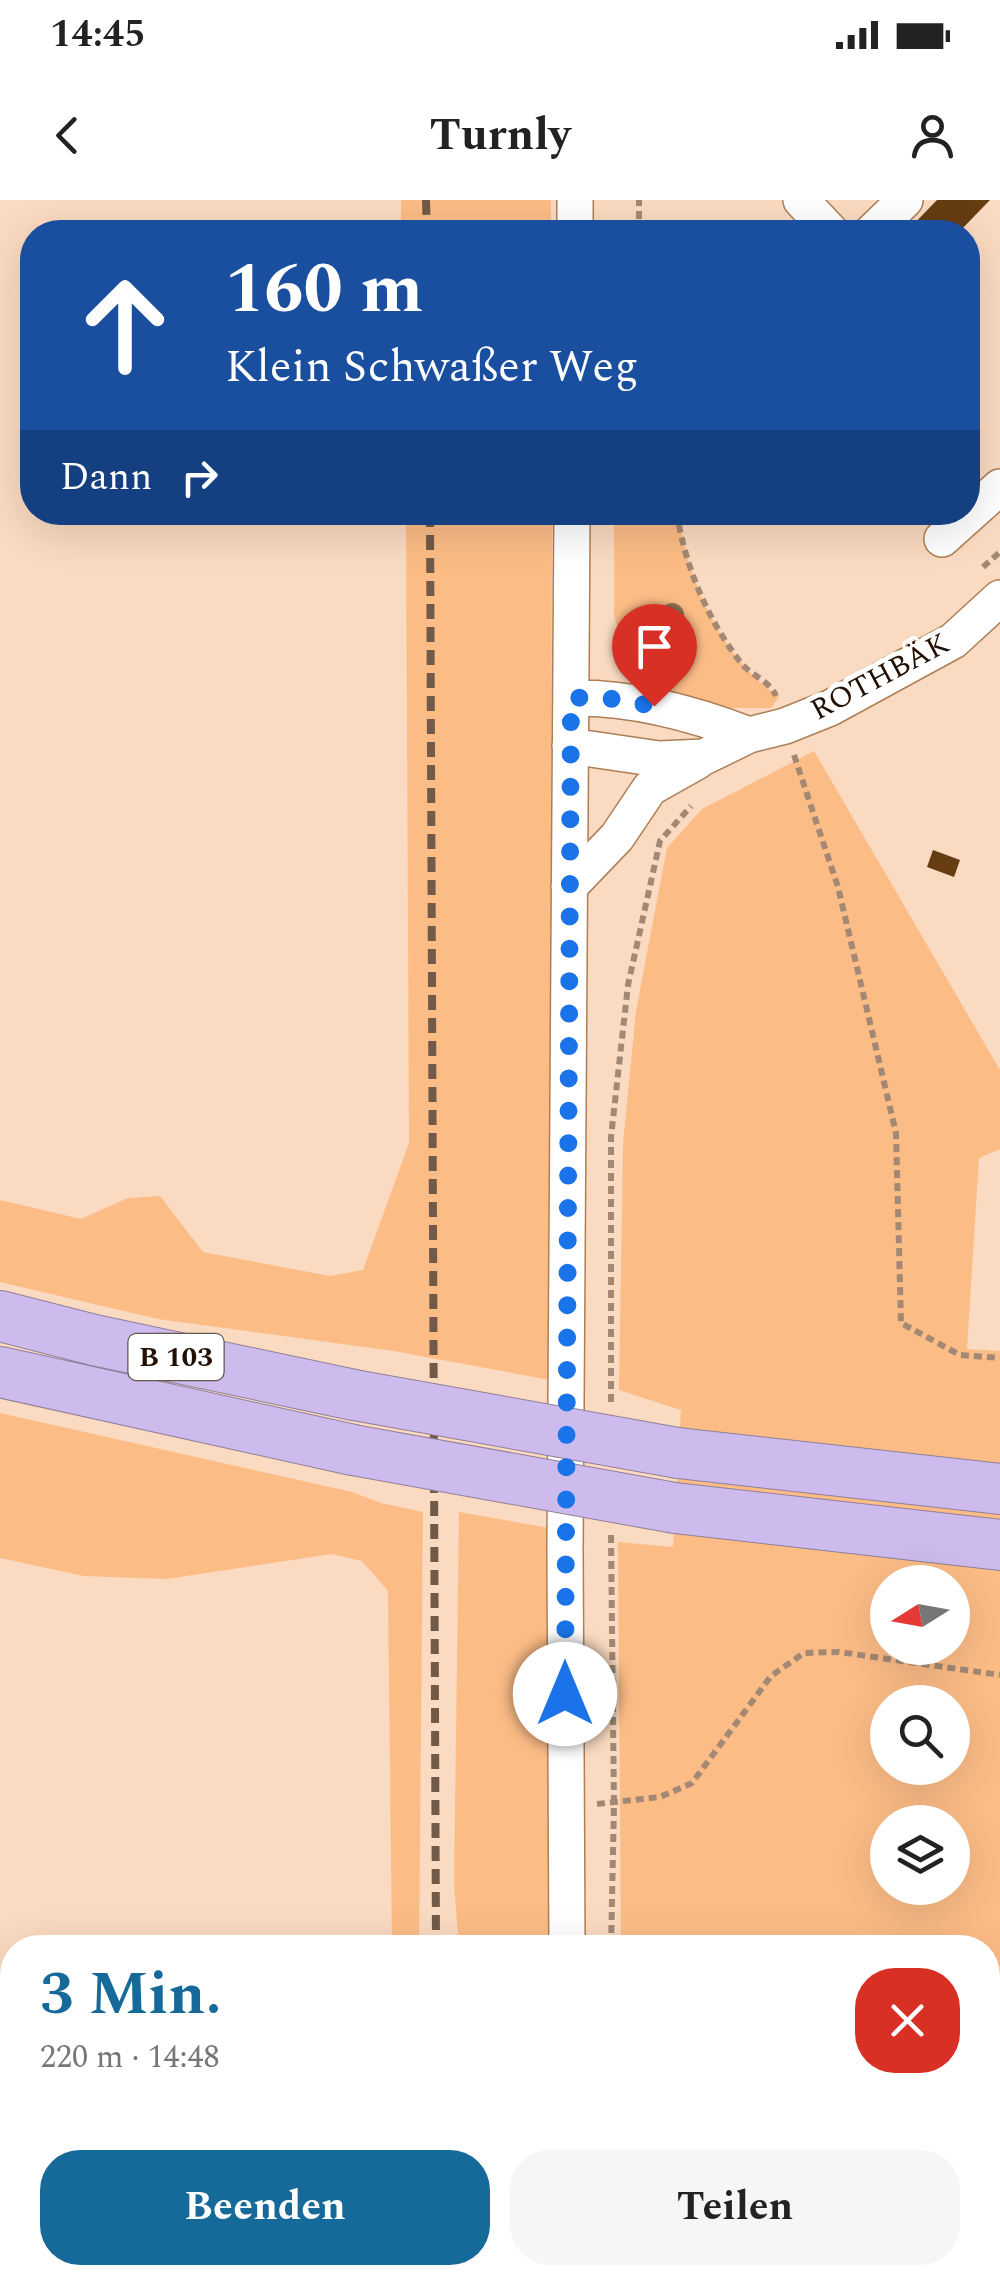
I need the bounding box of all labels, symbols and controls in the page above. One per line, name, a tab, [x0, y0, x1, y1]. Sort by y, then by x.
text: 14:45	[50, 6, 145, 64]
text: Turnly	[430, 101, 570, 170]
icon: back	[40, 108, 95, 163]
icon: person	[905, 108, 960, 163]
text: 160 m	[225, 237, 423, 343]
icon: ahead	[60, 260, 190, 390]
text: Klein Schwaßer Weg	[225, 333, 639, 402]
text: Dann	[60, 449, 152, 507]
icon: right	[172, 450, 227, 505]
pin	[612, 604, 697, 707]
icon: arrive	[627, 619, 682, 674]
street label: ROTHBÄK	[802, 621, 958, 733]
road number: B 103	[128, 1334, 224, 1380]
north arrow	[870, 1565, 970, 1665]
map controls	[870, 1565, 970, 1905]
position arrow	[513, 1642, 617, 1746]
button: search	[870, 1685, 970, 1785]
button: layers	[870, 1805, 970, 1905]
text: 3 Min.	[40, 1949, 222, 2041]
button: close	[855, 1968, 960, 2073]
text: 220 m · 14:48	[40, 2033, 220, 2082]
button: Beenden	[40, 2150, 490, 2265]
button: Teilen	[510, 2150, 960, 2265]

